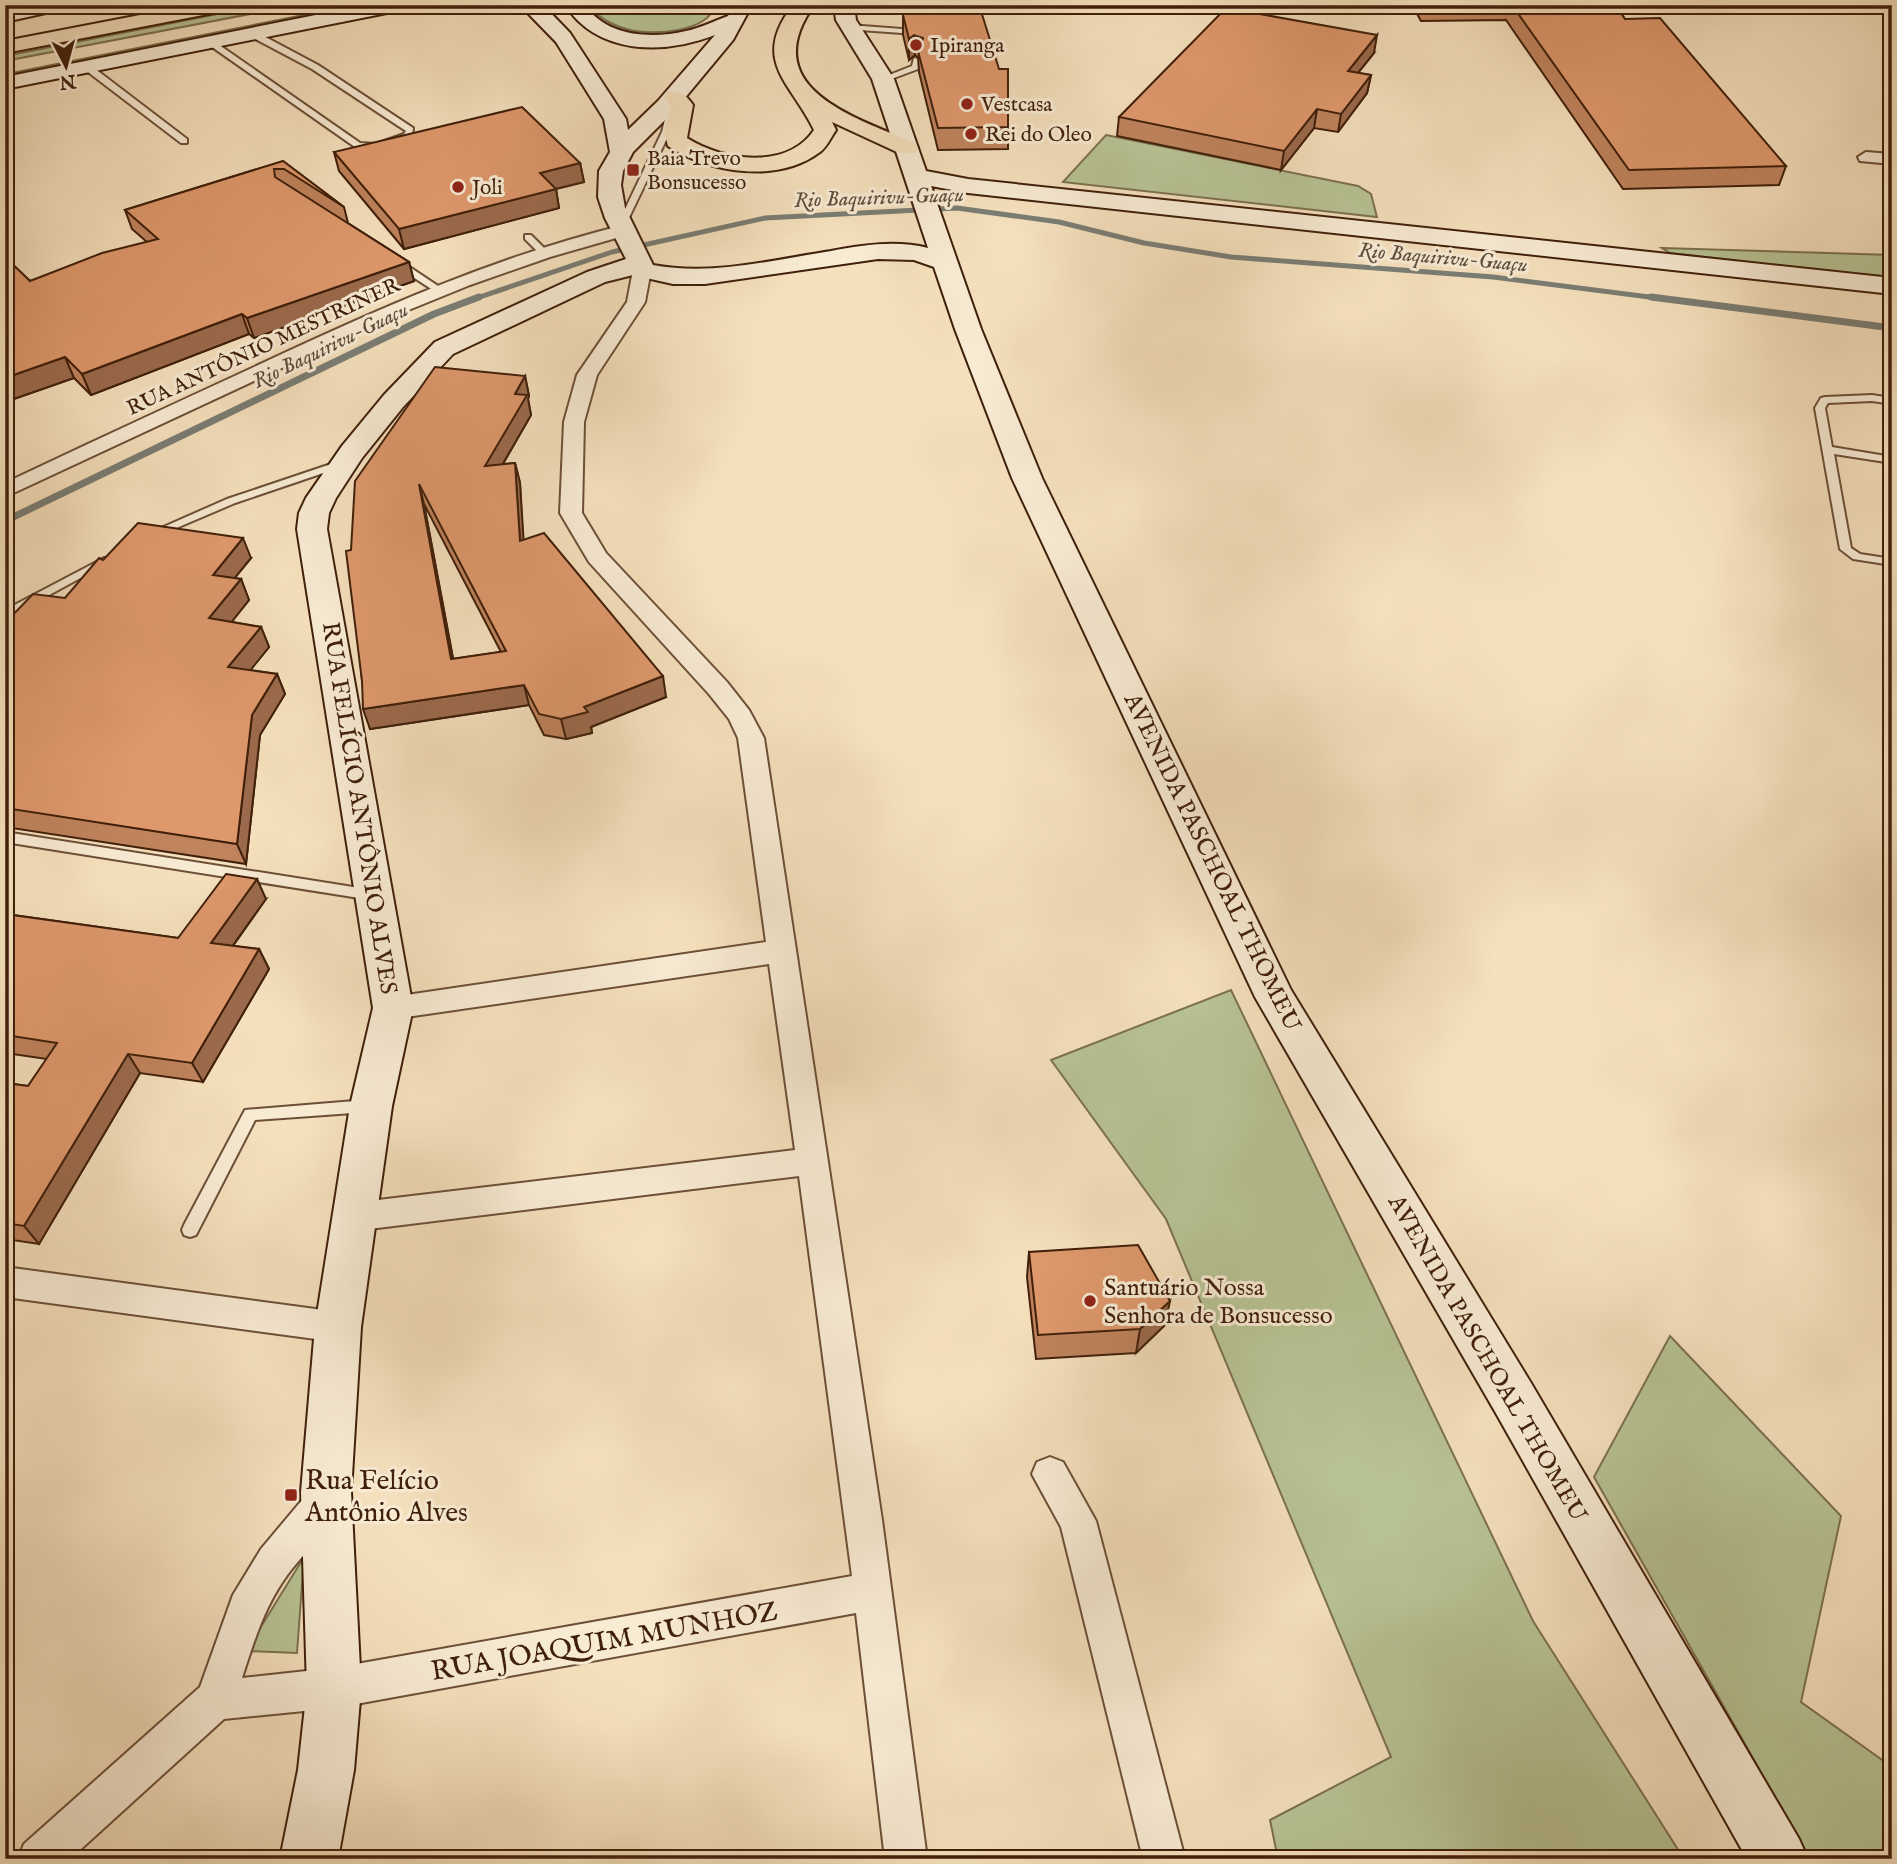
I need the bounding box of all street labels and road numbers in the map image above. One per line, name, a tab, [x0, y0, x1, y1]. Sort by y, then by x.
street label: RUA ANTÔNIO MESTRINER	[122, 271, 406, 423]
street label: RUA FELÍCIO ANTÔNIO ALVES	[314, 620, 403, 997]
street label: AVENIDA PASCHOAL THOMEU	[1116, 687, 1308, 1038]
street label: AVENIDA PASCHOAL THOMEU	[1380, 1189, 1594, 1528]
street label: RUA JOAQUIM MUNHOZ	[428, 1595, 781, 1690]

